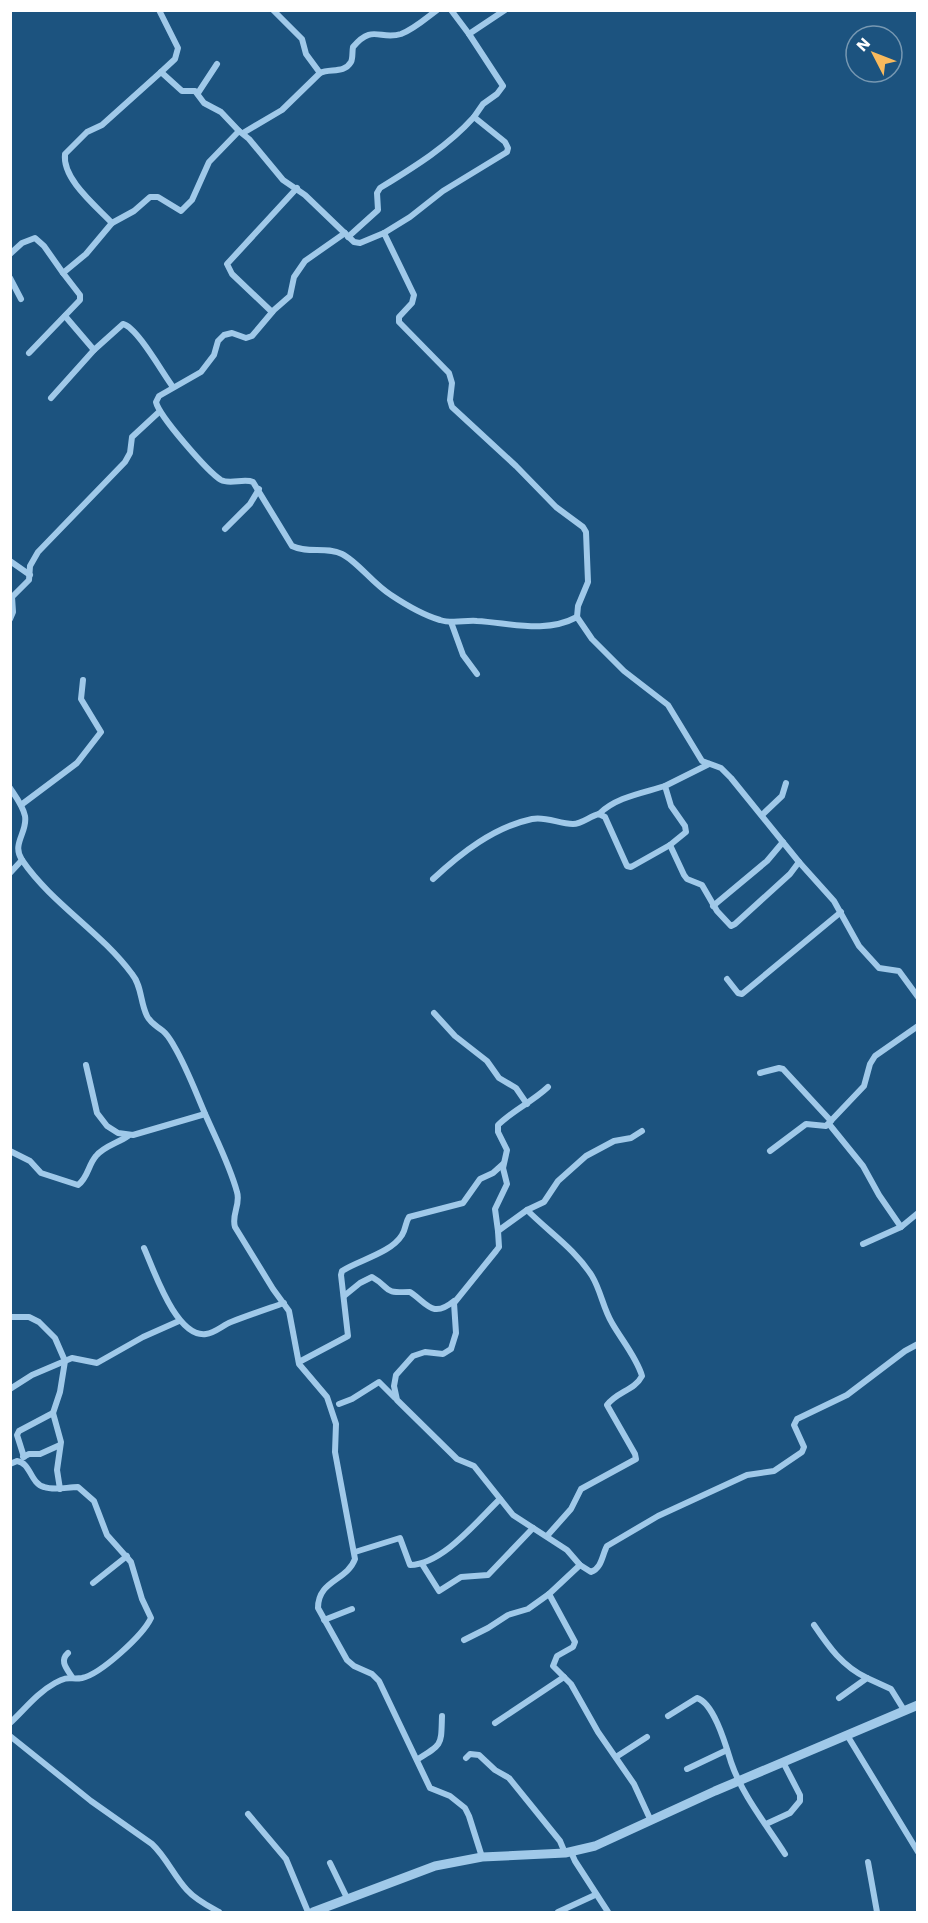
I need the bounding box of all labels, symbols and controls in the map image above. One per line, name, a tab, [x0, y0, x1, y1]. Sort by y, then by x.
north arrow	[844, 24, 904, 84]
text: N	[852, 34, 874, 55]

